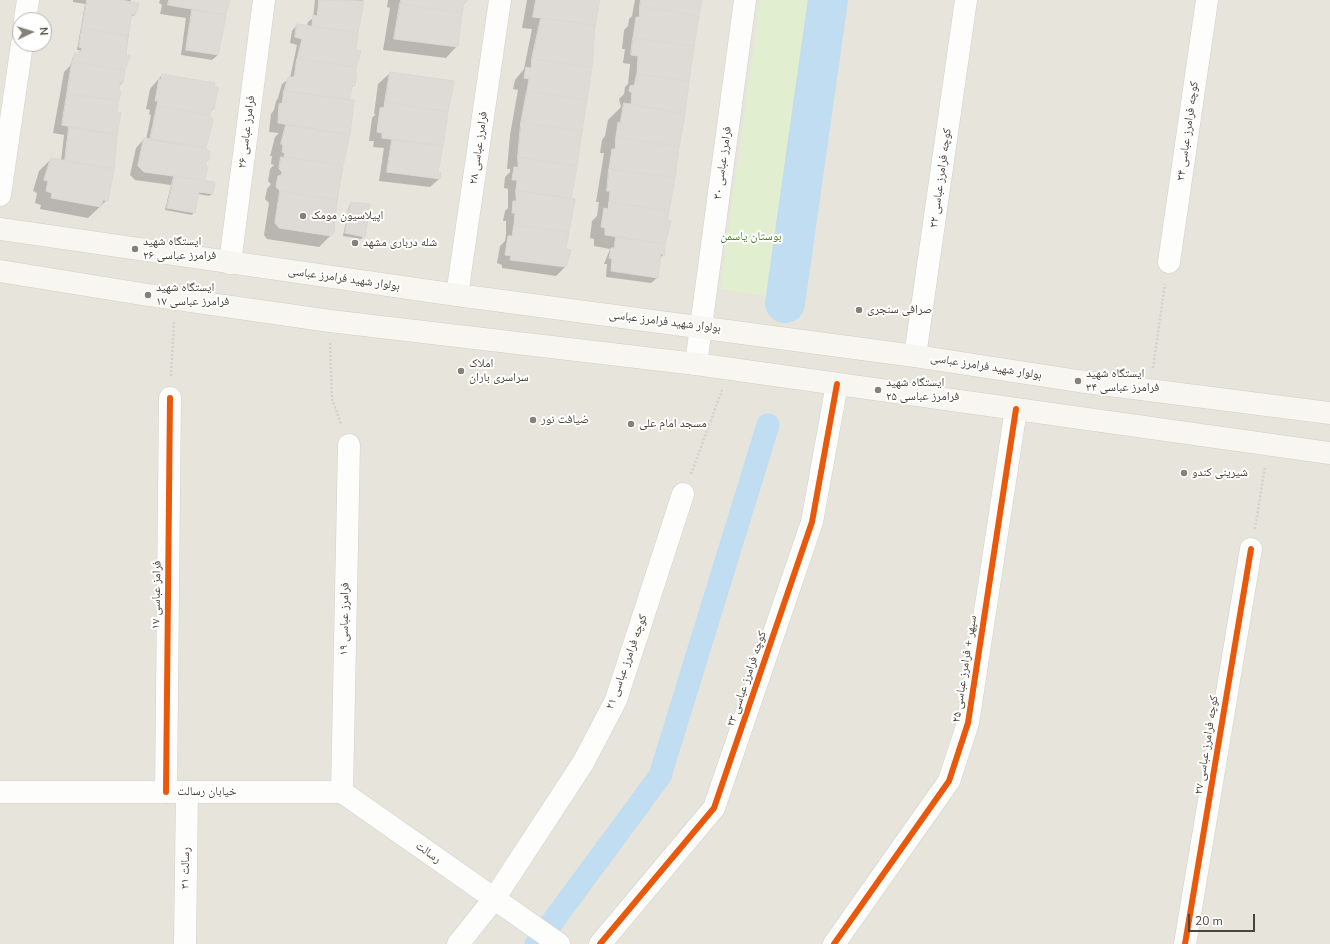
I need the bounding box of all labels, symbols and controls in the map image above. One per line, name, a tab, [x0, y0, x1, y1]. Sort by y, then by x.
north arrow	[12, 12, 52, 52]
text: N	[36, 27, 51, 36]
street label: کوچه فرامرز عباسی ۳۴	[1174, 80, 1202, 182]
street label: فرامرز عباسی ۲۶	[235, 95, 259, 169]
street label: فرامرز عباسی ۲۸	[467, 111, 491, 185]
street label: فرامرز عباسی ۳۰	[711, 126, 735, 200]
street label: کوچه فرامرز عباسی ۳۲	[927, 127, 955, 229]
place label: اپیلاسیون مومک	[311, 209, 383, 223]
marker: اپیلاسیون مومک	[298, 211, 308, 221]
park label: بوستان یاسمن	[720, 230, 782, 244]
place label: ایستگاه شهید فرامرز عباسی ۲۶	[143, 235, 216, 263]
place label: شله درباری مشهد	[363, 236, 437, 250]
marker: شله درباری مشهد	[350, 238, 360, 248]
marker: ایستگاه شهید فرامرز عباسی ۲۶	[130, 244, 140, 254]
street label: بولوار شهید فرامرز عباسی	[287, 264, 401, 294]
place label: ایستگاه شهید فرامرز عباسی ۱۷	[156, 281, 229, 309]
marker: ایستگاه شهید فرامرز عباسی ۱۷	[143, 290, 153, 300]
place label: صرافی سنجری	[867, 303, 932, 317]
marker: صرافی سنجری	[854, 305, 864, 315]
street label: بولوار شهید فرامرز عباسی	[608, 308, 722, 336]
street label: بولوار شهید فرامرز عباسی	[929, 351, 1043, 383]
place label: املاک سراسری باران	[469, 357, 529, 385]
marker: املاک سراسری باران	[456, 366, 466, 376]
place label: ایستگاه شهید فرامرز عباسی ۳۴	[1086, 367, 1159, 395]
place label: ایستگاه شهید فرامرز عباسی ۲۵	[886, 376, 959, 404]
marker: ایستگاه شهید فرامرز عباسی ۳۴	[1073, 376, 1083, 386]
marker: ایستگاه شهید فرامرز عباسی ۲۵	[873, 385, 883, 395]
place label: ضیافت نور	[541, 413, 589, 427]
marker: ضیافت نور	[528, 415, 538, 425]
place label: مسجد امام علی	[639, 417, 707, 431]
marker: مسجد امام علی	[626, 419, 636, 429]
place label: شیرینی کندو	[1192, 466, 1248, 480]
marker: شیرینی کندو	[1179, 468, 1189, 478]
street label: فرامز عباسی ۱۷	[149, 561, 165, 629]
street label: فرامرز عباسی ۱۹	[337, 582, 353, 656]
street label: کوچه فرامرز عباسی ۲۱	[603, 612, 651, 712]
street label: سپهر + فرامرز عباسی ۲۵	[949, 614, 981, 724]
street label: کوچه فرامرز عباسی ۲۳	[724, 629, 770, 729]
street label: کوچه فرامرز عباسی ۲۷	[1192, 694, 1222, 796]
street label: خیابان رسالت	[177, 785, 237, 799]
street label: رسالت	[412, 839, 444, 867]
street label: رسالت ۳۱	[178, 847, 194, 889]
scale bar	[1190, 906, 1257, 932]
text: 20 m	[1195, 913, 1223, 929]

